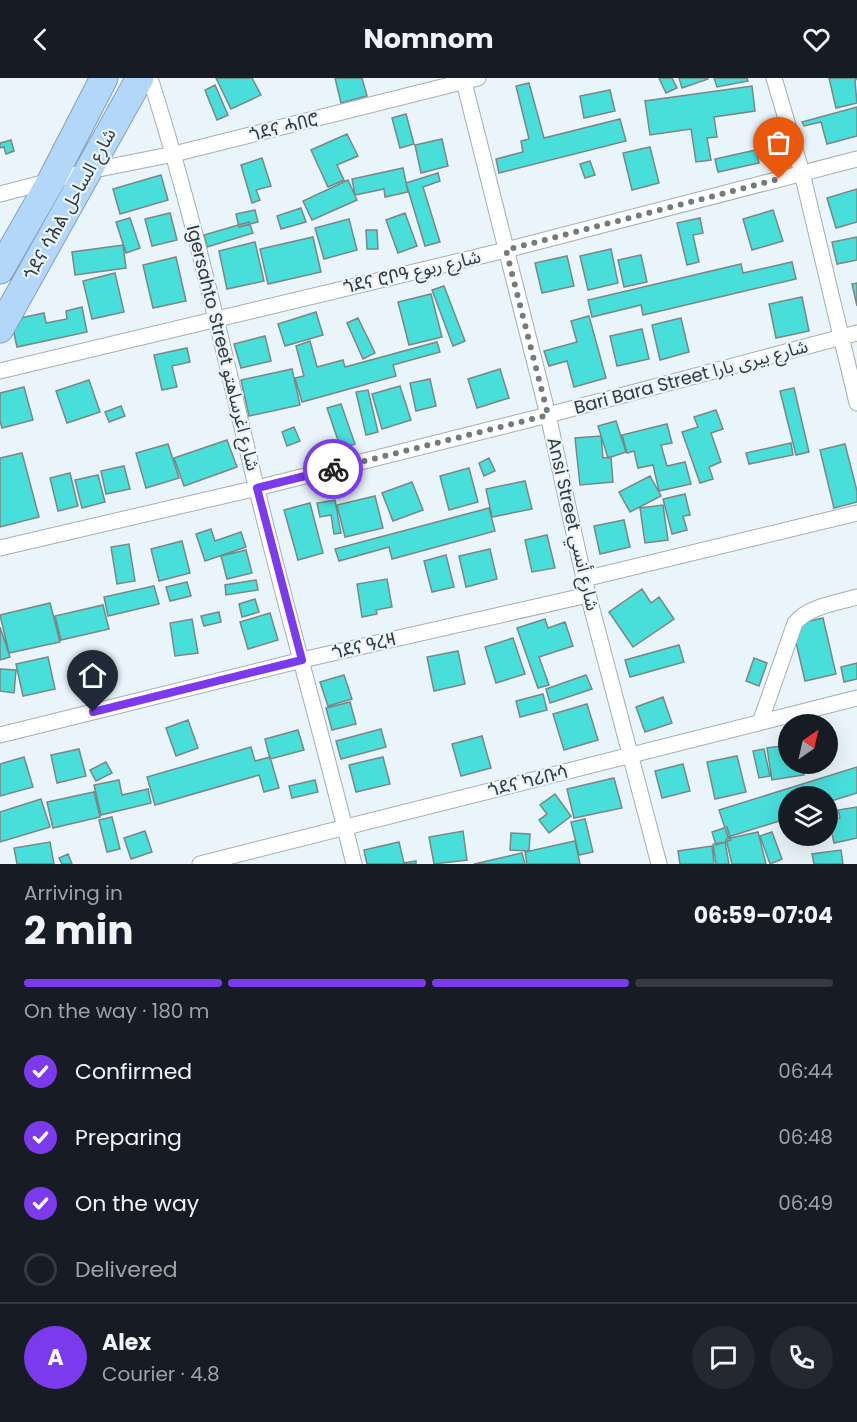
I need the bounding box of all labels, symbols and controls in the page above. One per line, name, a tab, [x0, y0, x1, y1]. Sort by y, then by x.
text: Nomnom	[363, 20, 494, 57]
icon: back	[24, 23, 57, 56]
icon: heart	[800, 23, 833, 56]
street label: ጎደና ሓበሮ	[247, 106, 321, 147]
pin	[753, 117, 804, 179]
street label: ጎደና ሳሕል شارع الساحل	[17, 123, 123, 285]
icon: bag	[762, 126, 795, 159]
street label: Igersahto Street شارع اغرساهتو	[179, 222, 266, 474]
street label: ጎደና ሮቦዓ شارع ربوع	[341, 244, 483, 301]
street label: Bari Bara Street شارع بيرى بارا	[571, 333, 811, 422]
street label: Ansi Street شارع أنسي	[539, 435, 606, 614]
courier	[303, 439, 363, 499]
icon: bike	[317, 453, 350, 486]
street label: ጎደና ዓረዛ	[330, 626, 398, 665]
pin	[67, 650, 118, 712]
icon: home	[76, 659, 109, 692]
north arrow	[778, 714, 838, 774]
map controls	[778, 714, 838, 846]
street label: ጎደና ካሪቡሳ	[485, 759, 570, 802]
button: layers	[778, 786, 838, 846]
text: Arriving in	[24, 879, 123, 907]
text: 06:59–07:04	[694, 900, 833, 931]
text: 2 min	[24, 903, 134, 958]
text: On the way · 180 m	[24, 997, 209, 1025]
icon: check	[24, 1055, 57, 1088]
text: Confirmed	[75, 1056, 192, 1087]
text: 06:44	[778, 1057, 833, 1085]
icon: check	[24, 1121, 57, 1154]
text: Preparing	[75, 1122, 182, 1153]
text: 06:48	[778, 1123, 833, 1151]
icon: check	[24, 1187, 57, 1220]
text: On the way	[75, 1188, 199, 1219]
text: 06:49	[778, 1189, 833, 1217]
text: Delivered	[75, 1254, 178, 1285]
button: chat	[692, 1326, 755, 1389]
button: phone	[770, 1326, 833, 1389]
text: Alex	[102, 1327, 151, 1358]
text: A	[47, 1342, 64, 1373]
text: Courier · 4.8	[102, 1360, 220, 1388]

